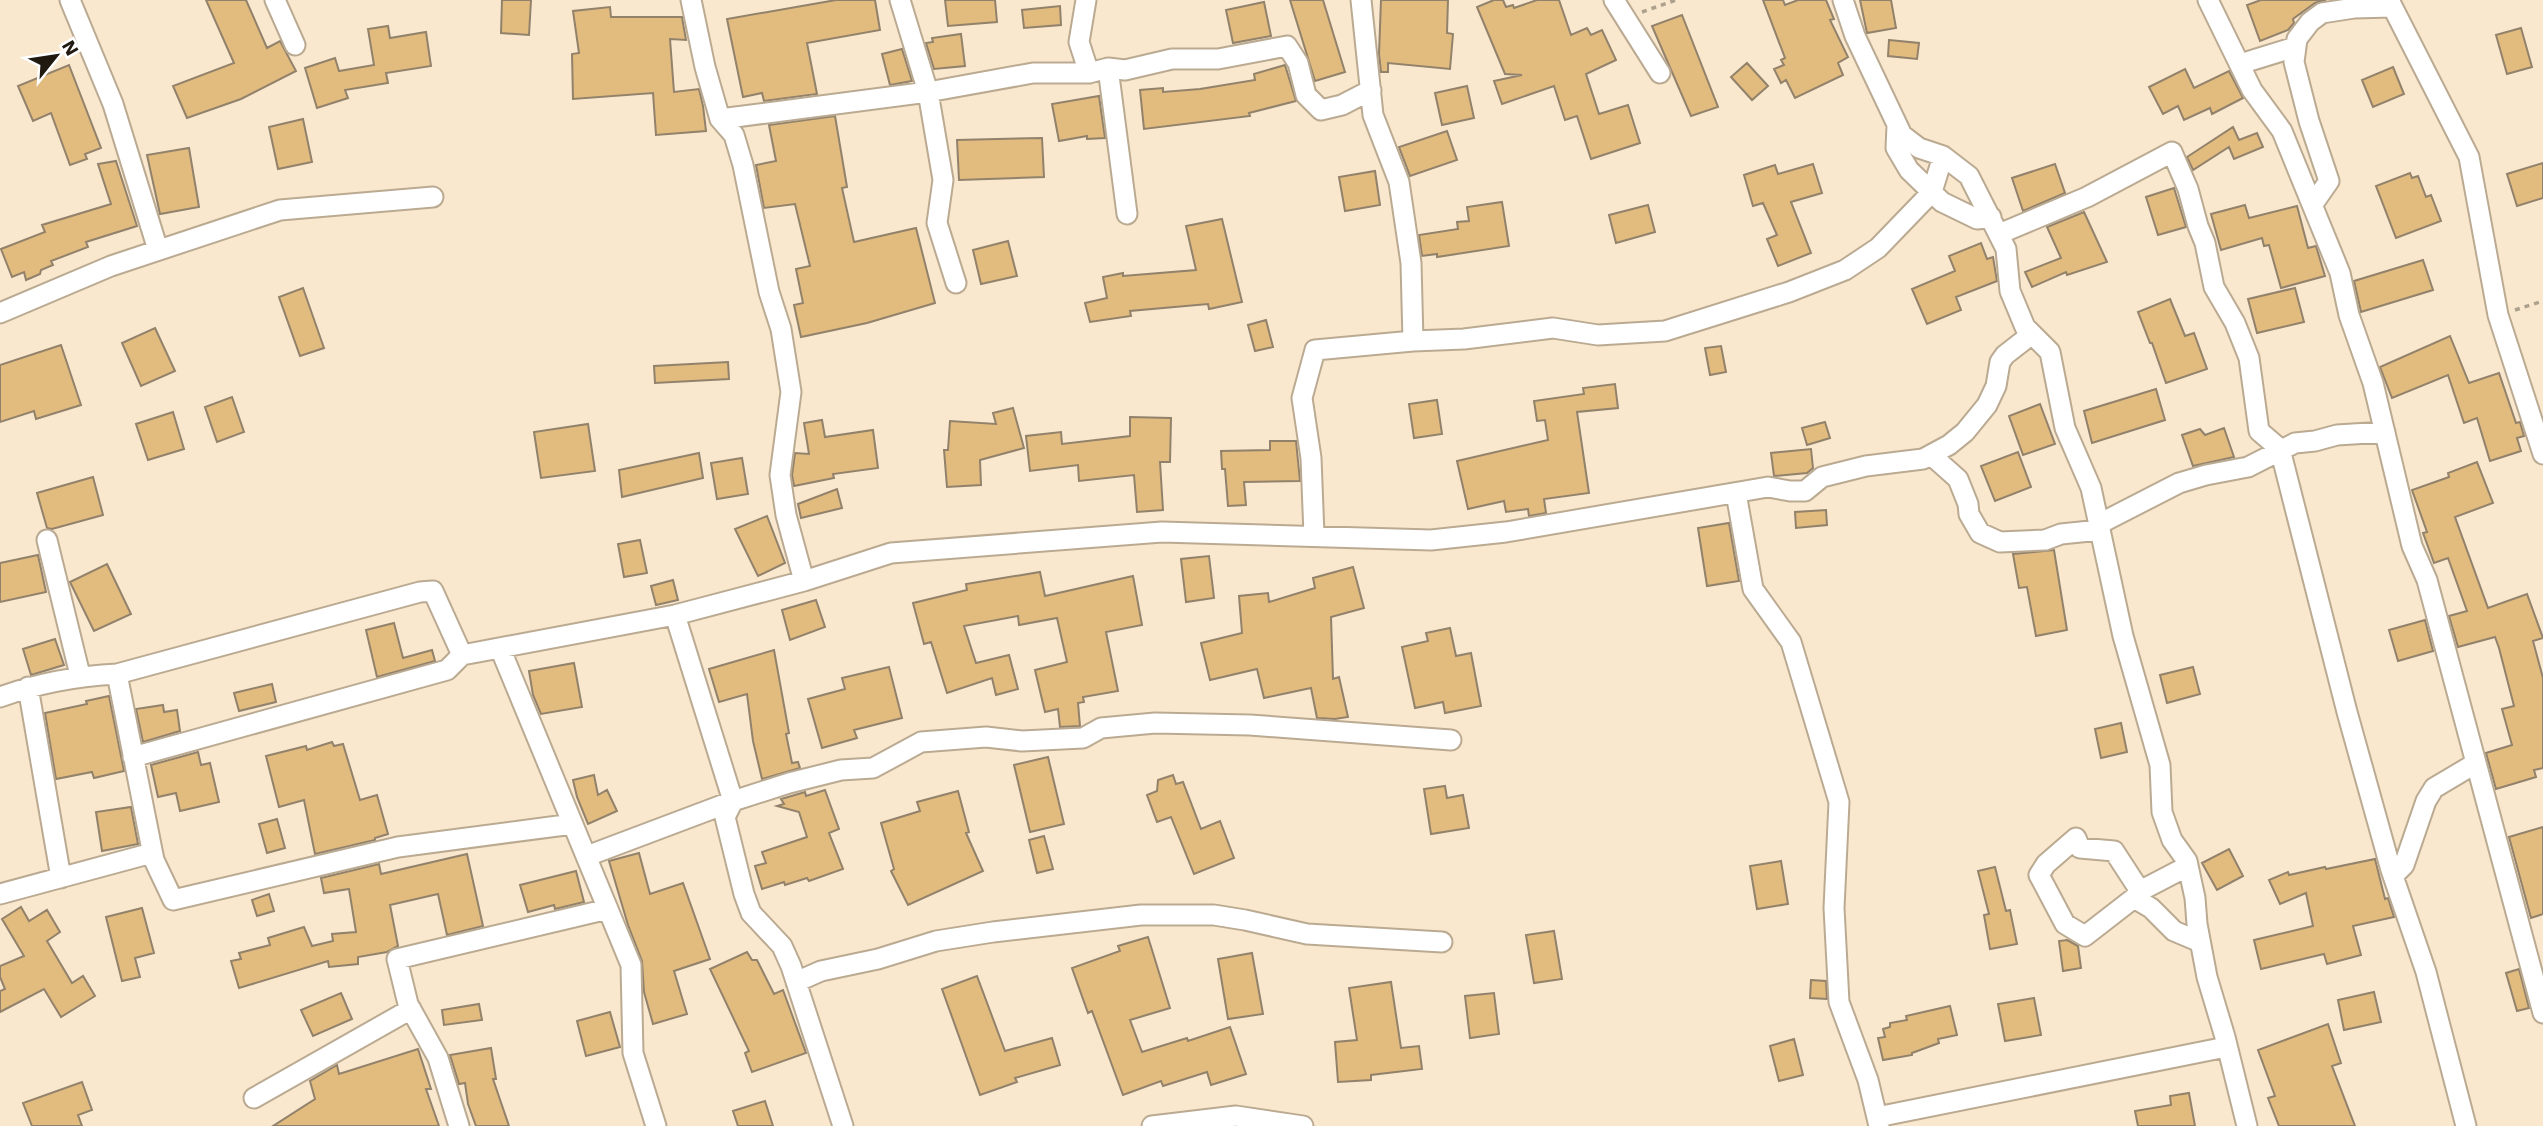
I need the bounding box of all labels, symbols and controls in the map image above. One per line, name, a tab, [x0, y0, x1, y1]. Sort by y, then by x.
north arrow	[21, 21, 91, 91]
text: N	[57, 36, 84, 60]

